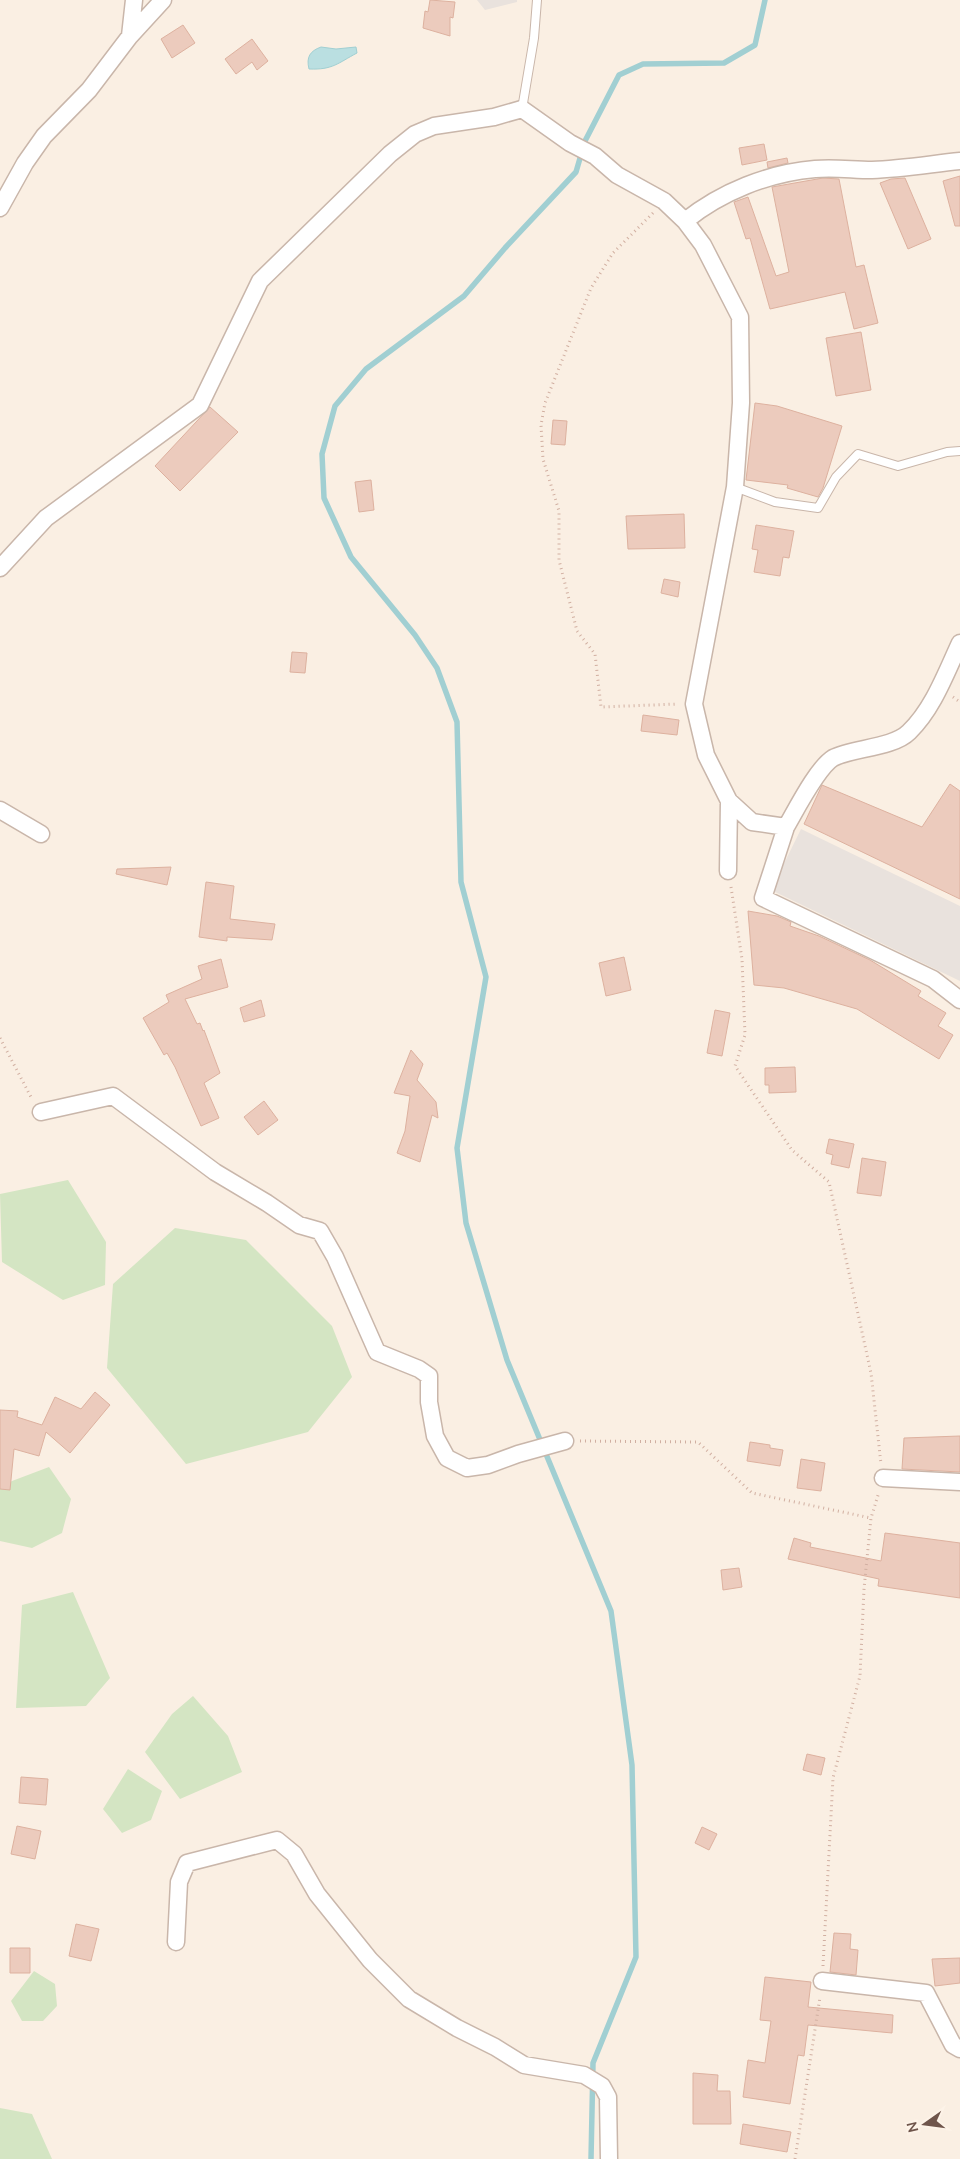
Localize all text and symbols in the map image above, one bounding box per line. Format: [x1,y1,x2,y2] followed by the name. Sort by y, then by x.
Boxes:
[900,2099,950,2149] north arrow
[902,2120,923,2134] text: N

